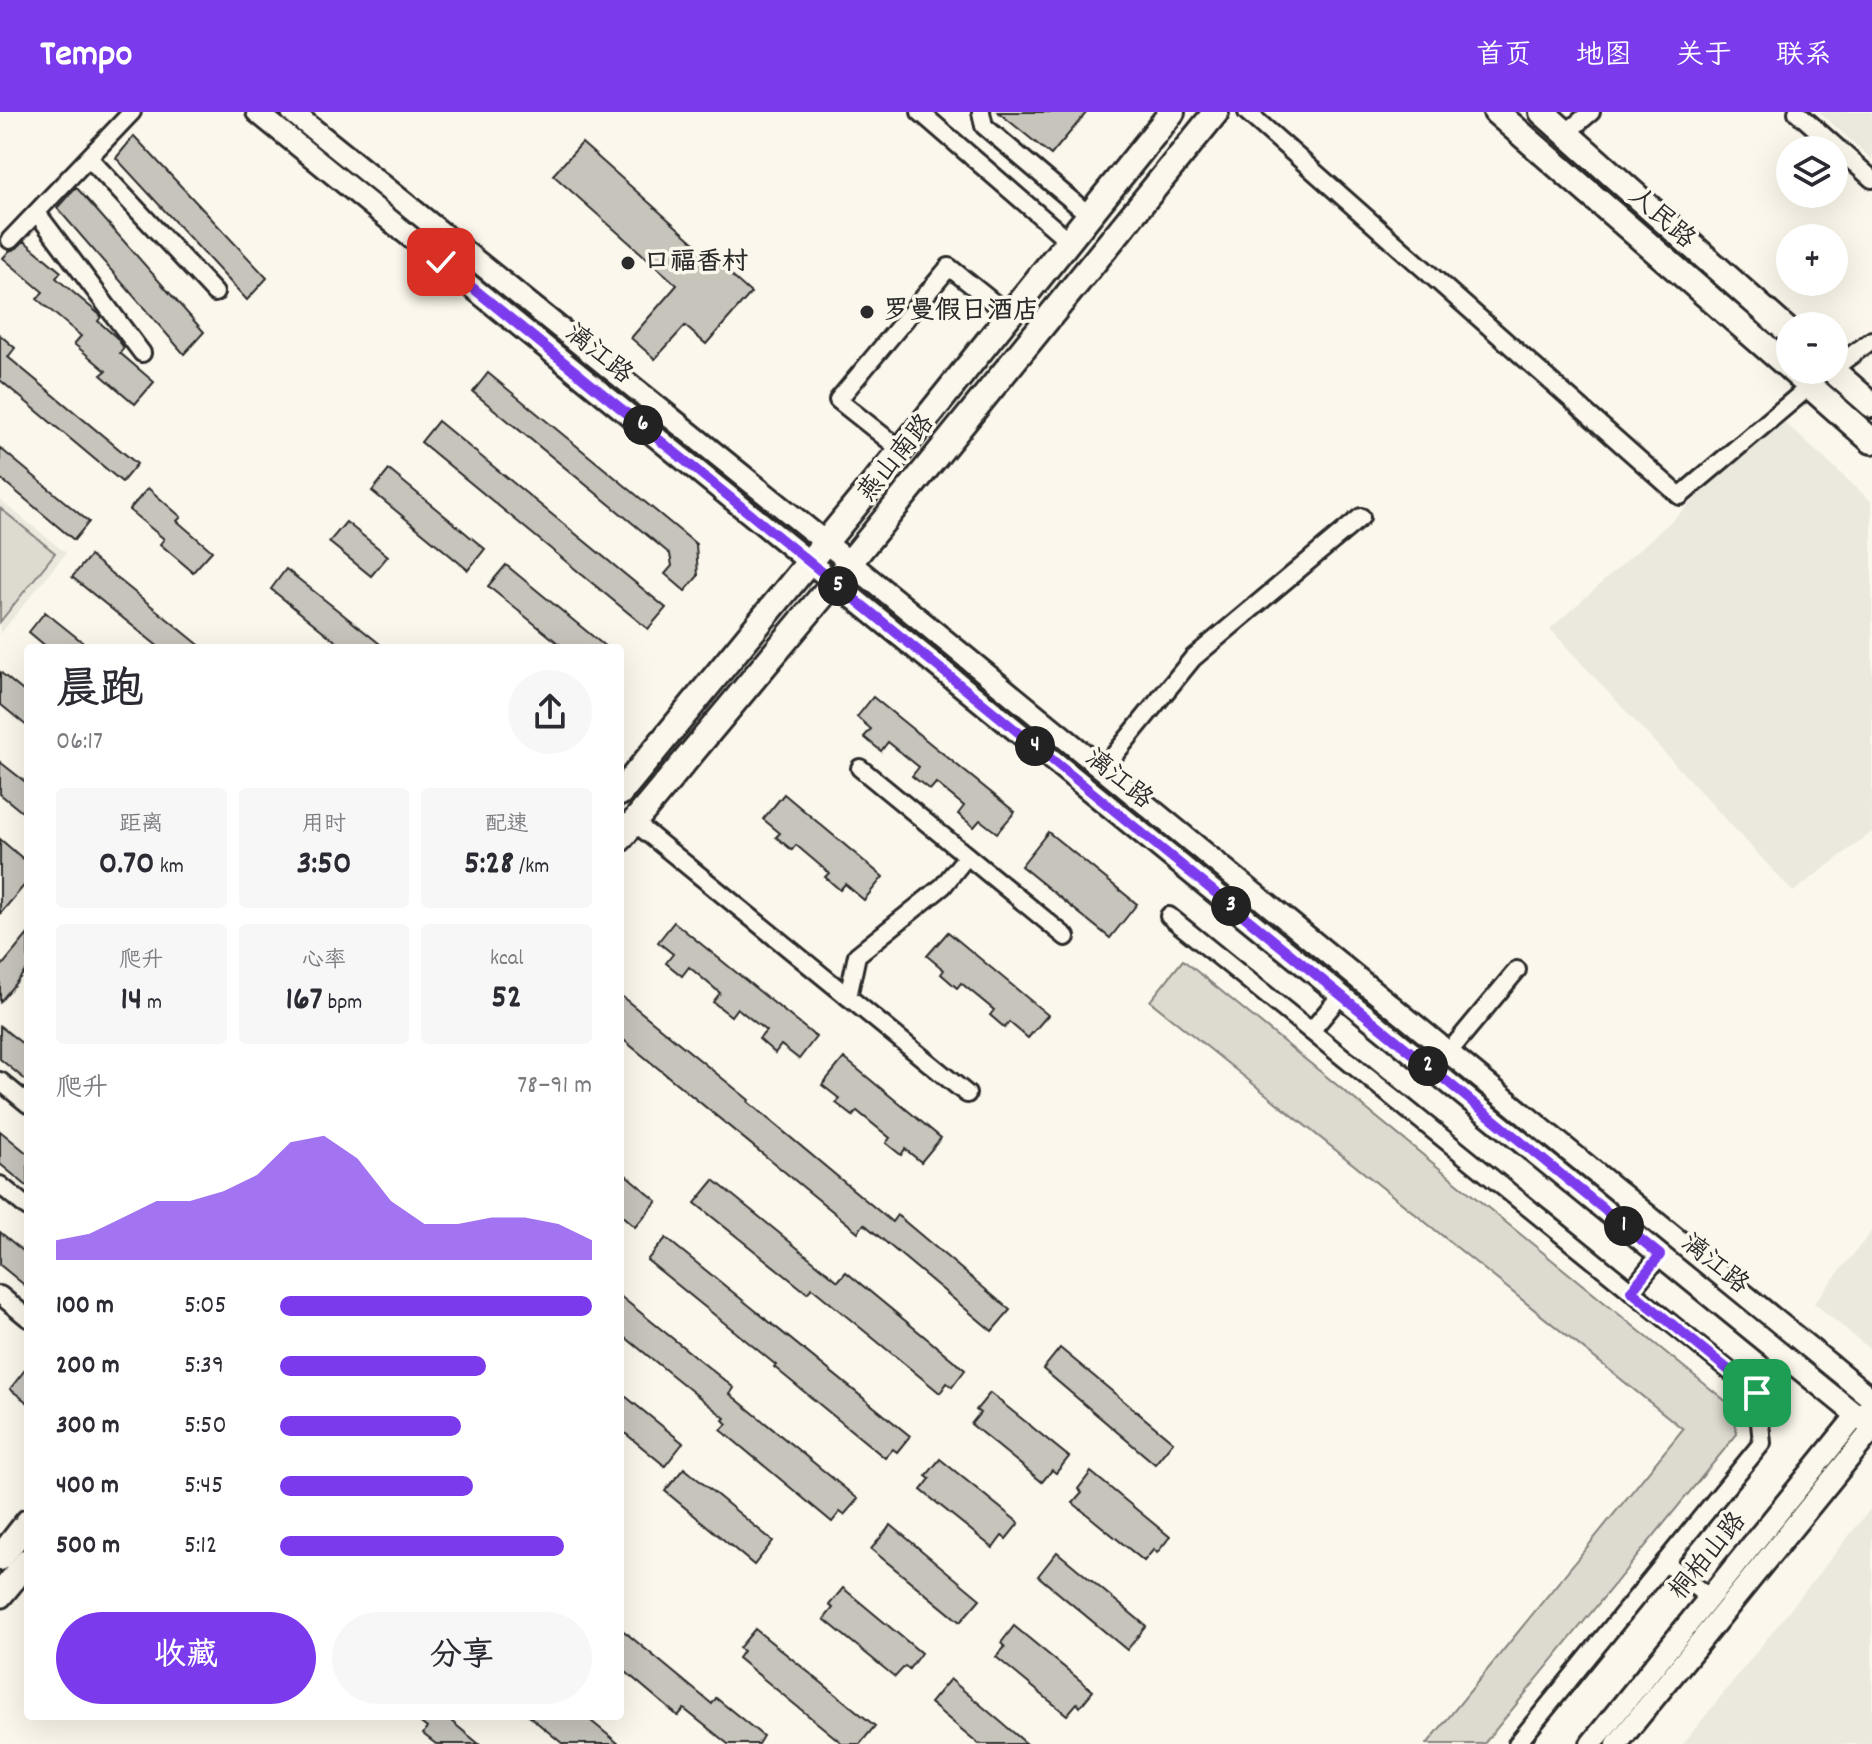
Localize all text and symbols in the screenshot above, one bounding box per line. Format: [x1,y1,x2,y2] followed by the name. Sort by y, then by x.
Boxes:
[40,29,132,84] text: Tempo
[1476,38,1532,78] text: 首页
[1576,38,1632,78] text: 地图
[1676,38,1732,78] text: 关于
[1776,38,1832,78] text: 联系
[1776,136,1848,384] map controls
[1776,136,1848,208] button: layers
[1619,179,1703,259] street label: 人民路
[1776,224,1848,296] button: +
[407,228,475,296] pin
[419,240,463,284] icon: check
[644,245,748,282] place label: 口福香村
[619,254,637,272] marker: 口福香村
[883,294,1039,331] place label: 罗曼假日酒店
[858,303,876,321] marker: 罗曼假日酒店
[1776,312,1848,384] button: −
[556,316,640,394] street label: 漓江路
[623,405,663,445] pin: 6
[850,407,944,511] street label: 燕山南路
[638,409,648,440] text: 6
[818,566,858,606] pin: 5
[833,570,843,601] text: 5
[56,662,144,725] text: 晨跑
[508,670,592,754] button: share
[56,724,103,761] text: 06:17
[1015,726,1055,766] pin: 4
[1030,730,1040,761] text: 4
[1076,741,1160,819] street label: 漓江路
[119,810,163,841] text: 距离
[302,810,346,841] text: 用时
[485,810,529,841] text: 配速
[99,841,155,890] text: 0.70
[296,841,352,890] text: 3:50
[464,841,514,890] text: 5:28
[155,852,184,883] text: km
[514,852,549,883] text: /km
[1211,886,1251,926] pin: 3
[1226,890,1236,921] text: 3
[490,944,523,975] text: kcal
[119,946,163,977] text: 爬升
[302,946,346,977] text: 心率
[491,975,522,1024] text: 52
[120,977,142,1026] text: 14
[286,977,323,1026] text: 167
[142,988,162,1019] text: m
[323,988,362,1019] text: bpm
[1408,1046,1448,1086] pin: 2
[1423,1050,1433,1081] text: 2
[517,1068,592,1105] text: 78–91 m
[56,1071,108,1108] text: 爬升
[1604,1206,1644,1246] pin: 1
[1622,1210,1626,1241] text: 1
[1672,1226,1756,1304] street label: 漓江路
[56,1288,114,1325] text: 100 m
[184,1288,227,1325] text: 5:05
[56,1348,120,1385] text: 200 m
[184,1348,224,1385] text: 5:39
[1723,1359,1791,1427] pin
[1735,1371,1779,1415] icon: arrive
[56,1408,120,1445] text: 300 m
[184,1408,227,1445] text: 5:50
[56,1468,119,1505] text: 400 m
[184,1468,223,1505] text: 5:45
[1662,1505,1756,1609] street label: 桐柏山路
[56,1528,120,1565] text: 500 m
[184,1528,217,1565] text: 5:12
[56,1612,316,1704] button: 收藏
[332,1612,592,1704] button: 分享

